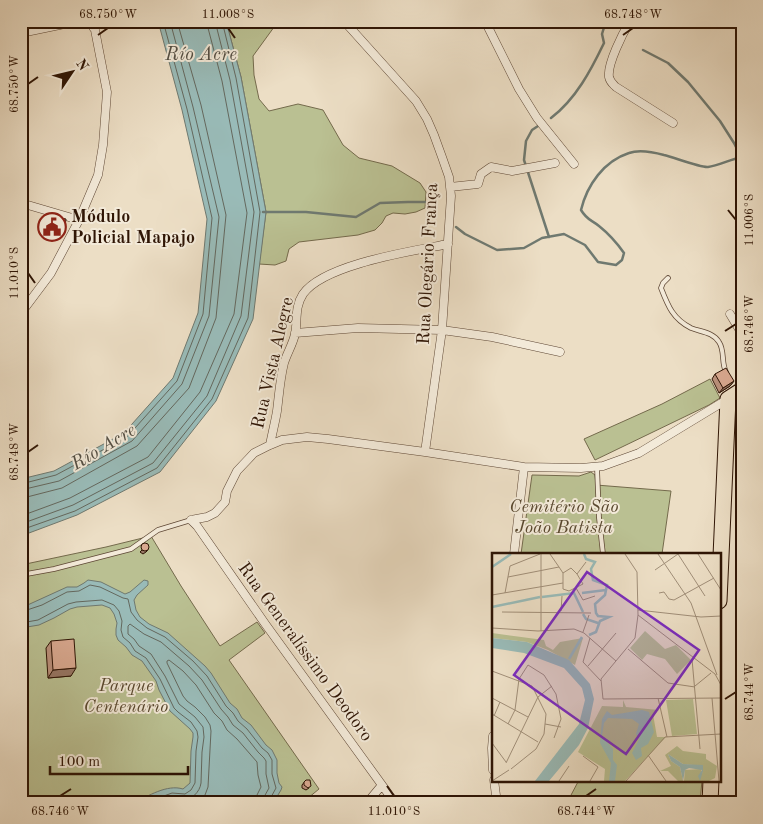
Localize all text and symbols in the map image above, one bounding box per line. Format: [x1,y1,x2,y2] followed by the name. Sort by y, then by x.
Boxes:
[79,8,137,21] text: 68.750°W
[202,9,254,21] text: 11.008°S
[604,9,662,21] text: 68.748°W
[164,46,237,65] water label: Río Acre
[48,48,98,98] north arrow
[8,55,21,113] text: 68.750°W
[73,57,91,74] text: N
[415,183,441,345] street label: Rua Olegário França
[744,194,756,246] text: 11.006°S
[71,208,195,247] place label: Módulo Policial Mapajo
[37,212,67,242] public building icon: Módulo Policial Mapajo
[9,247,21,299] text: 11.010°S
[249,295,297,431] street label: Rua Vista Alegre
[744,295,756,353] text: 68.746°W
[67,421,140,475] water label: Río Acre
[9,423,21,481] text: 68.748°W
[509,498,619,537] park label: Cemitério São João Batista
[492,553,720,782] inset map
[234,559,376,745] street label: Rua Generalíssimo Deodoro
[744,663,756,721] text: 68.744°W
[84,677,168,716] park label: Parque Centenário
[50,744,188,776] scale bar
[58,755,100,770] text: 100 m
[31,806,89,818] text: 68.746°W
[368,806,420,818] text: 11.010°S
[557,806,615,818] text: 68.744°W

